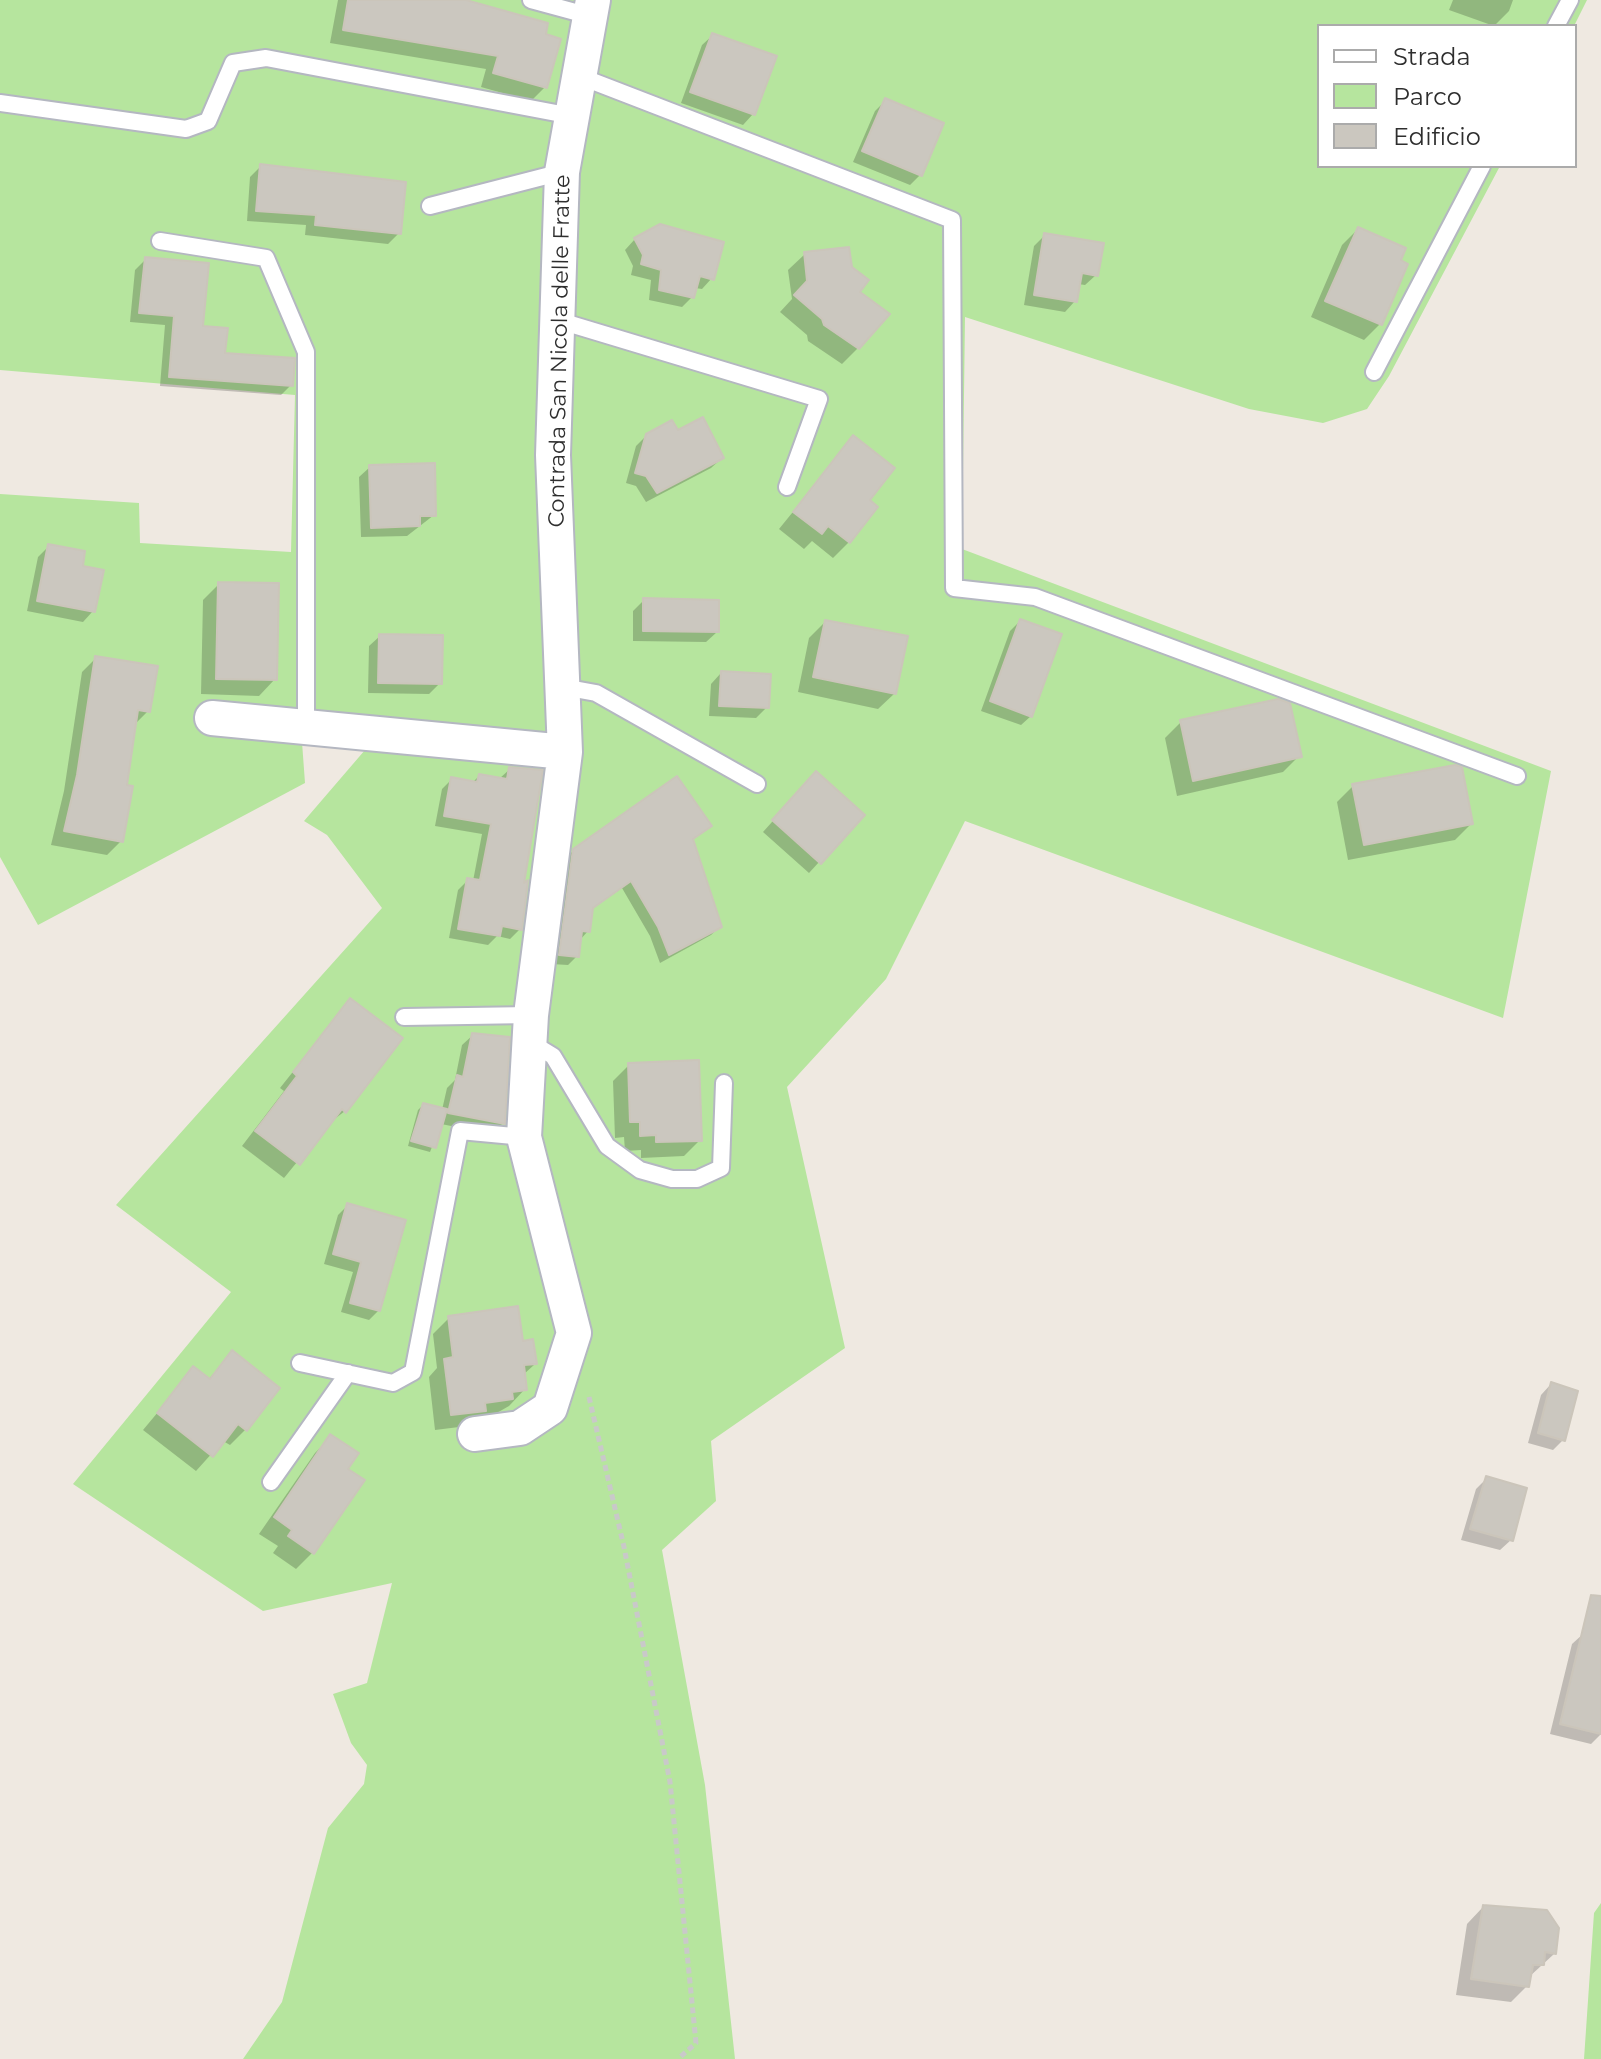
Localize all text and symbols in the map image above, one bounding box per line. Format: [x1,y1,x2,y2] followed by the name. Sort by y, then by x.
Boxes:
[1317,24,1577,168] legend
[1393,42,1471,71] text: Strada
[1393,82,1462,111] text: Parco
[1393,122,1481,151] text: Edificio
[544,174,576,528] street label: Contrada San Nicola delle Fratte

